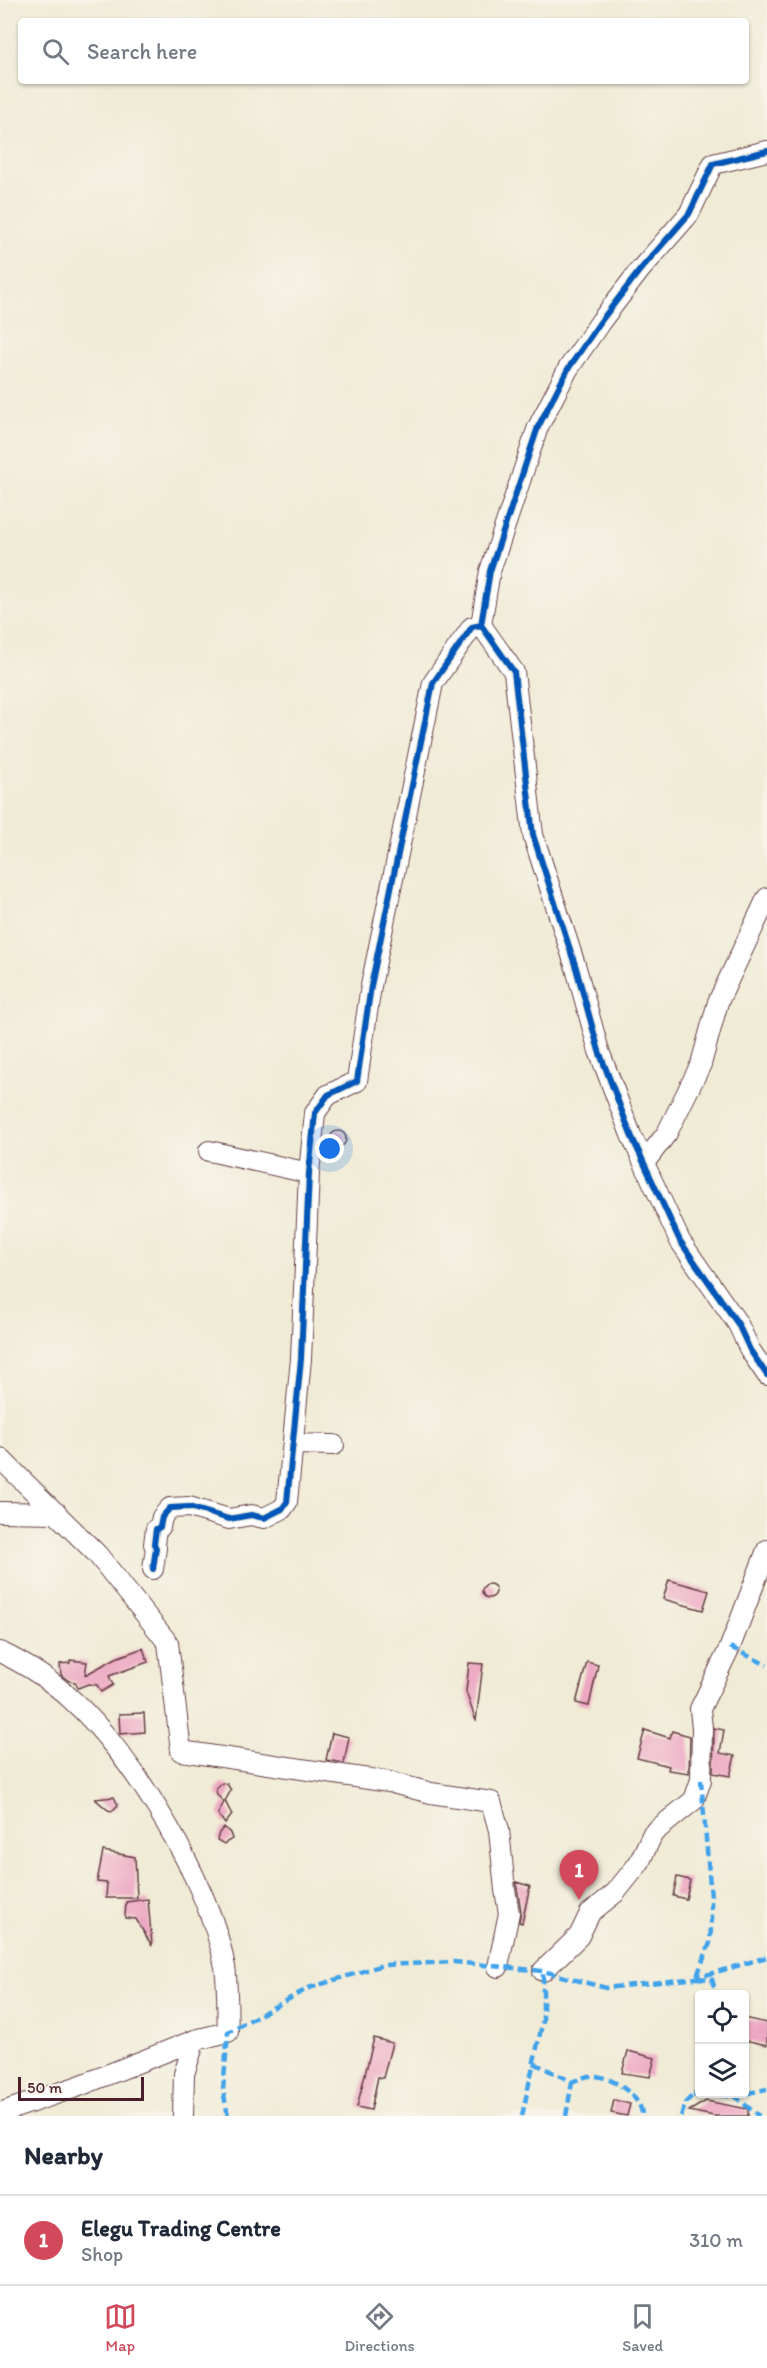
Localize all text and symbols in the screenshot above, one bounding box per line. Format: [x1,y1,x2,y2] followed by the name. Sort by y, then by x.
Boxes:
[18,18,749,84] search box
[39,35,72,68] icon: search
[87,38,197,65] text: Search here
[315,1134,344,1163] your location
[560,1850,598,1900] pin: 1
[695,1990,749,2098] map controls
[695,1990,749,2044] button: locate
[695,2044,749,2098] button: layers
[18,2074,144,2102] scale bar
[27,2078,62,2097] text: 50 m
[24,2139,103,2171] text: Nearby
[81,2215,281,2242] text: Elegu Trading Centre
[39,2228,48,2252] text: 1
[689,2228,743,2252] text: 310 m
[81,2242,123,2266] text: Shop
[104,2300,137,2355] tab: Map
[344,2300,415,2355] tab: Directions
[622,2300,663,2355] tab: Saved

